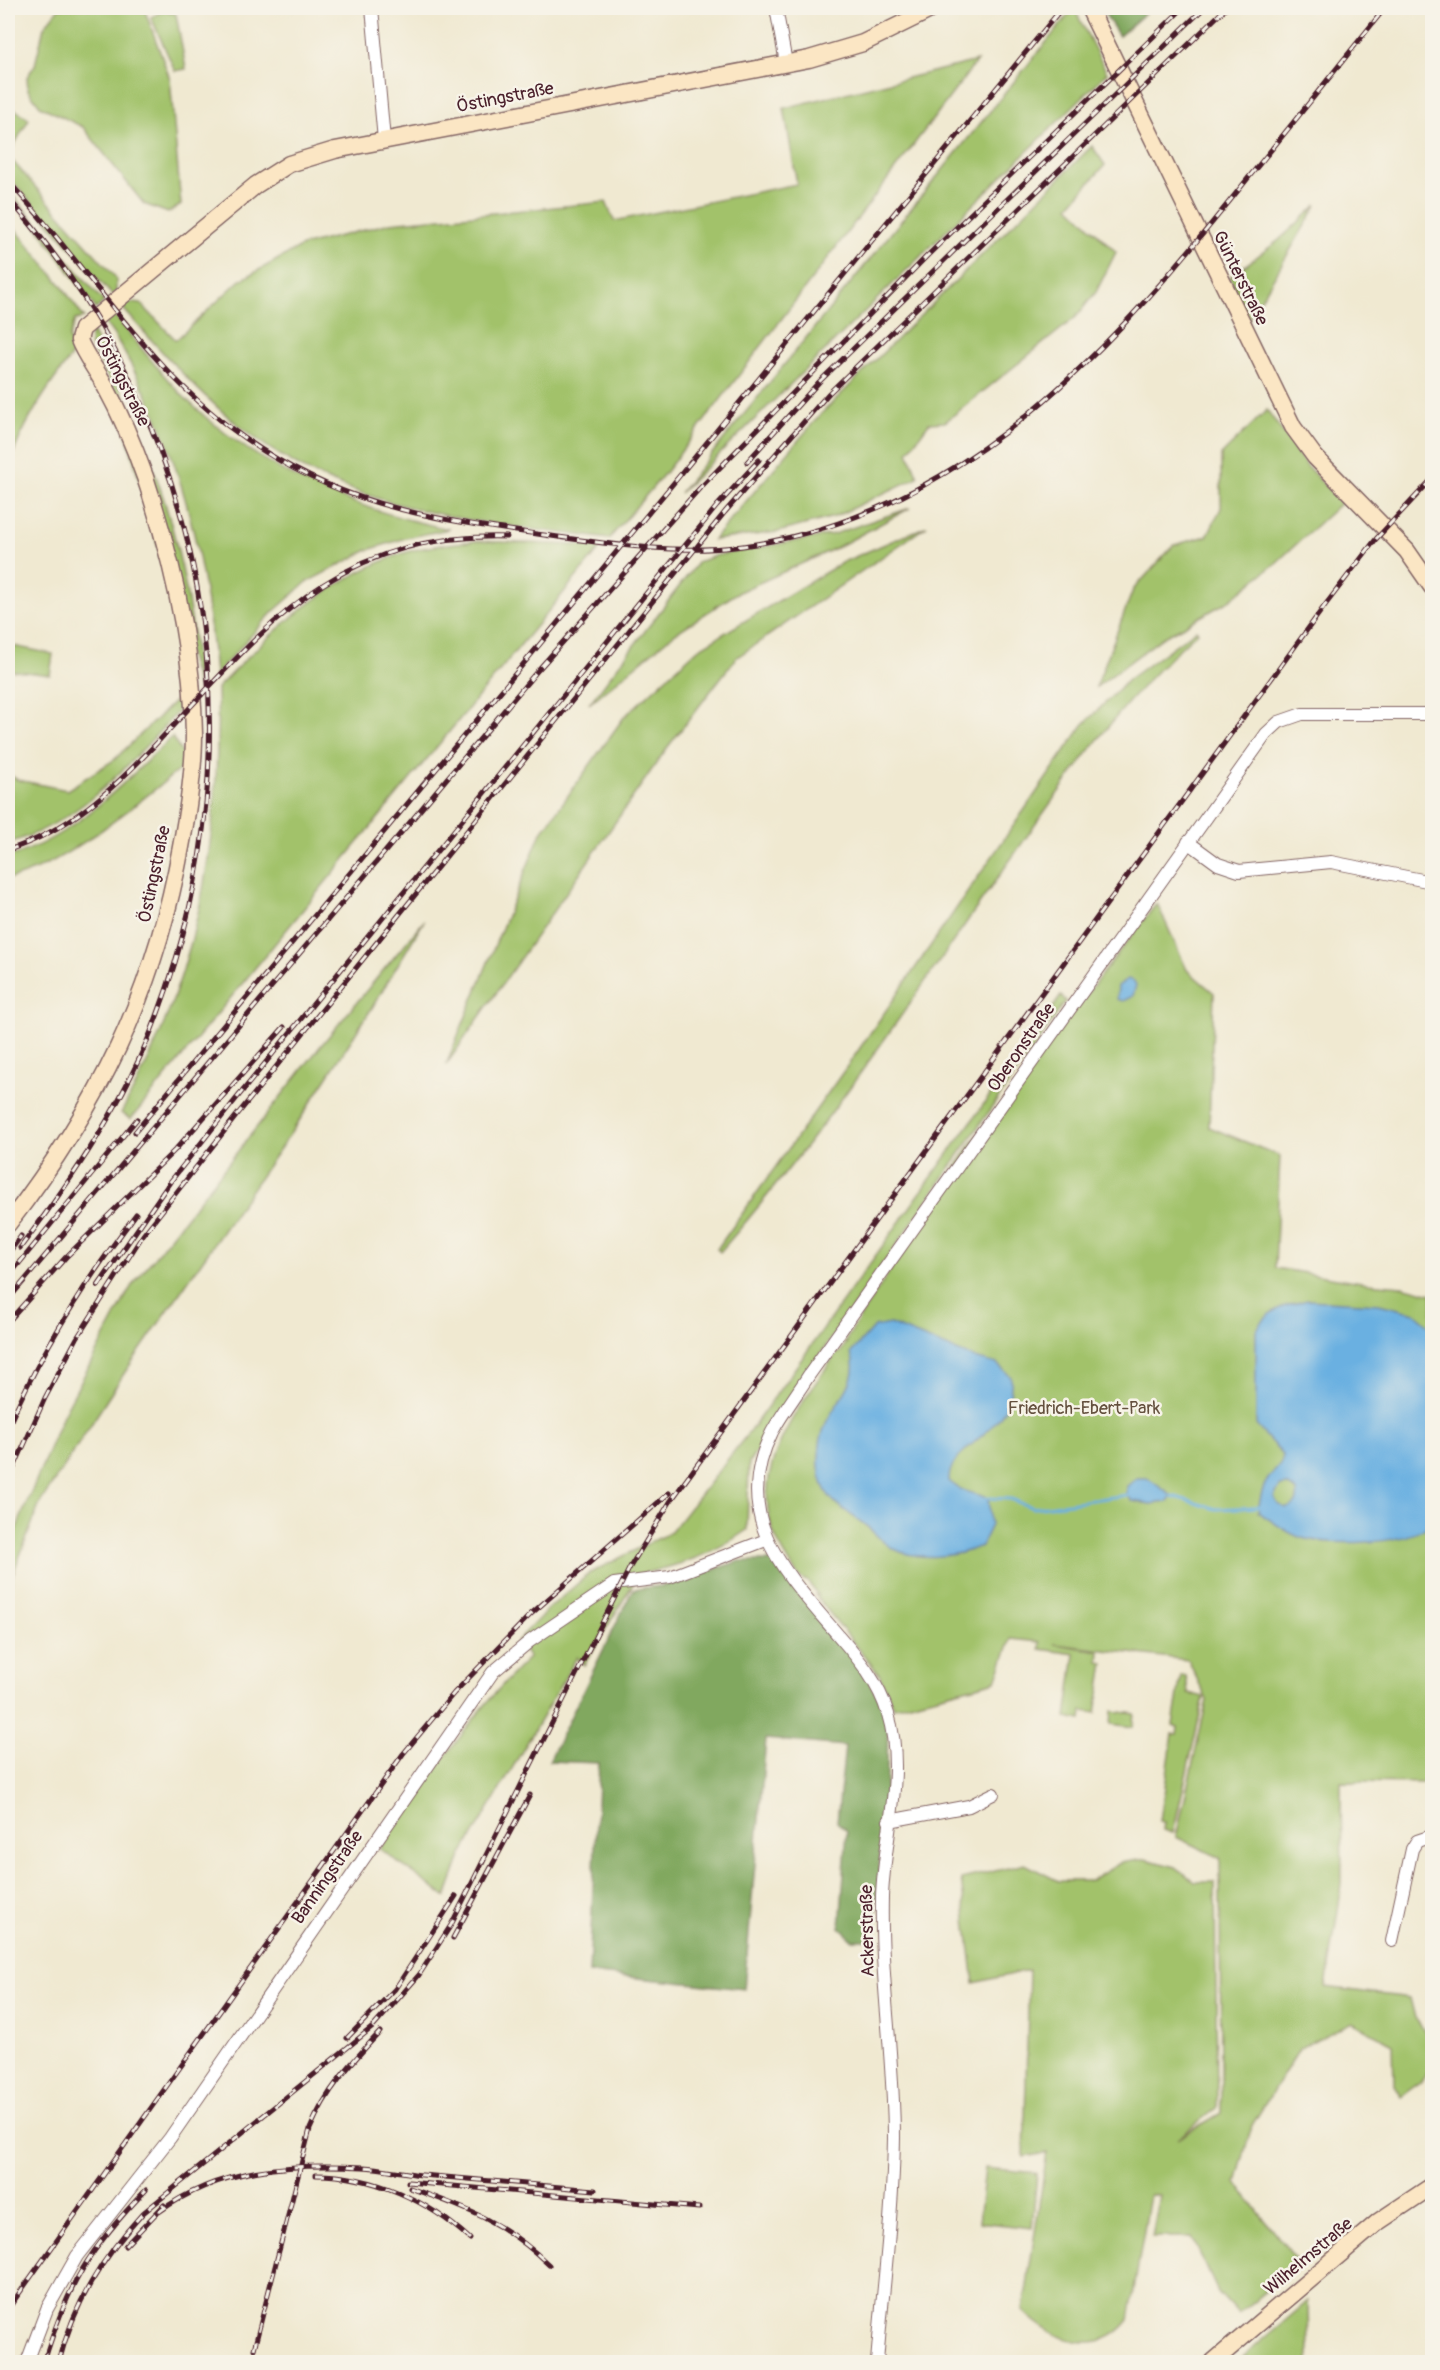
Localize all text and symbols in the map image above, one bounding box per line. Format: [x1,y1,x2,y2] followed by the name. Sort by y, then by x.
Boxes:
[455,77,556,118] street label: Östingstraße
[1208,227,1273,329] street label: Günterstraße
[90,332,155,430] street label: Östingstraße
[133,823,176,925] street label: Östingstraße
[982,998,1061,1096] street label: Oberonstraße
[1008,1397,1161,1420] park label: Friedrich-Ebert-Park
[287,1826,368,1929] street label: Banningstraße
[855,1884,880,1977] street label: Ackerstraße
[1259,2212,1358,2300] street label: Wilhelmstraße

